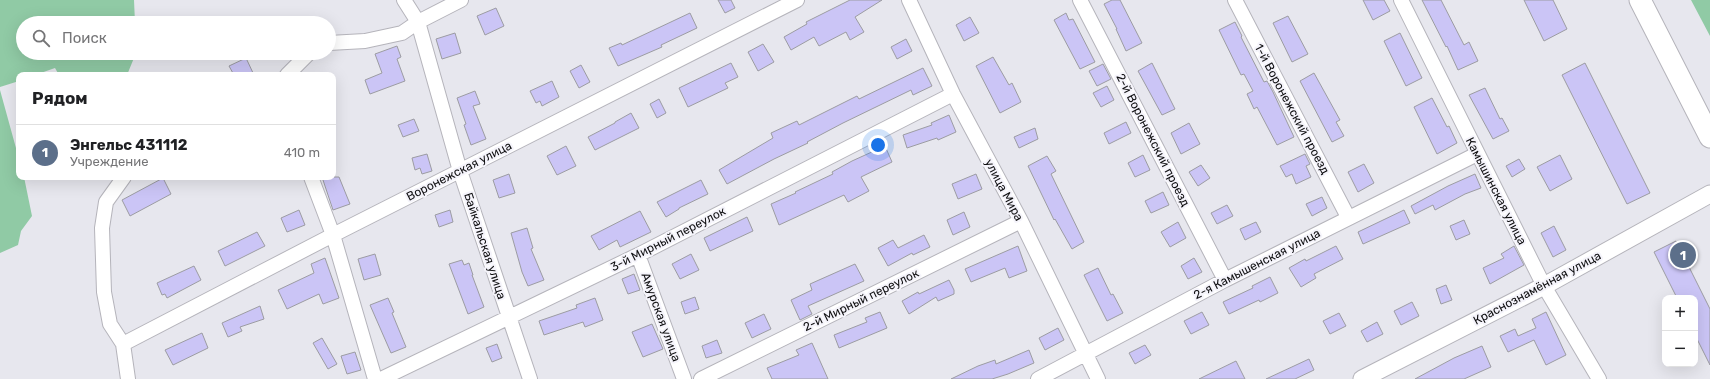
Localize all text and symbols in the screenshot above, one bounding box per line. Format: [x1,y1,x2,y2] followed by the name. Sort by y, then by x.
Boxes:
[16,16,336,60] search box
[30,27,52,49] icon: search
[62,29,107,47] text: Поиск
[1252,41,1332,177] street label: 1-й Воронежский проезд
[1113,71,1193,209] street label: 2-й Воронежский проезд
[32,88,88,108] text: Рядом
[868,135,888,155] your location
[1463,135,1529,247] street label: Камышинская улица
[70,136,187,154] text: Энгельс 431112
[404,138,514,204] street label: Воронежская улица
[42,145,48,160] text: 1
[284,145,320,160] text: 410 m
[70,154,148,169] text: Учреждение
[982,157,1026,223] street label: улица Мира
[461,191,509,301] street label: Байкальская улица
[608,204,728,274] street label: 3-й Мирный переулок
[1191,226,1323,302] street label: 2-я Камышенская улица
[1670,240,1696,270] pin: 1
[1471,248,1603,328] street label: Краснознамённая улица
[801,266,922,334] street label: 2-й Мирный переулок
[638,271,684,363] street label: Амурская улица
[1662,295,1698,367] map controls
[1662,295,1698,331] button: +
[1662,331,1698,367] button: −

